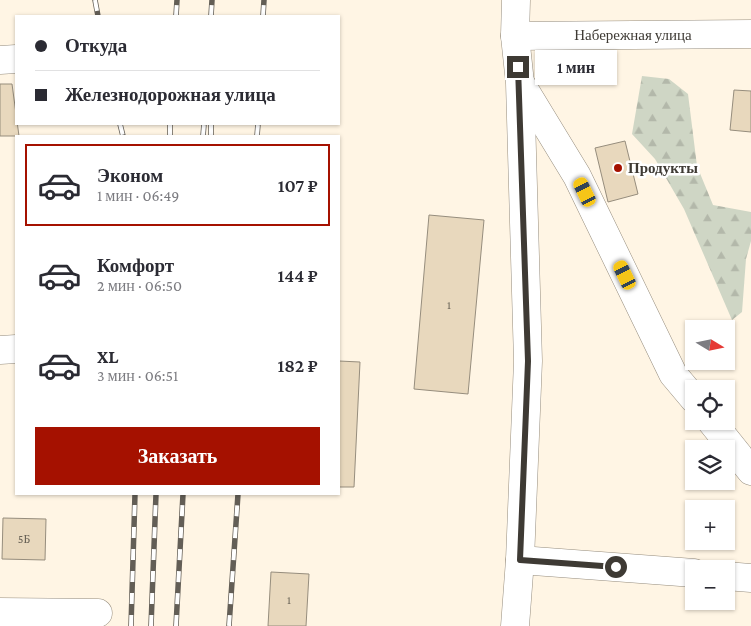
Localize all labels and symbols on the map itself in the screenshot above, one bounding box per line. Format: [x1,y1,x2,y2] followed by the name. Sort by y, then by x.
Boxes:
[574,27,692,43] street label: Набережная улица
[536,50,618,84] callout: 1 мин
[507,56,529,78] route end
[628,160,698,176] place label: Продукты
[612,162,624,174] marker: Продукты
[571,175,598,209] car
[611,258,638,292] car
[447,298,451,312] house number: 1
[685,320,735,370] north arrow
[18,532,30,546] house number: 5Б
[605,556,627,578] route start
[287,593,291,607] house number: 1

